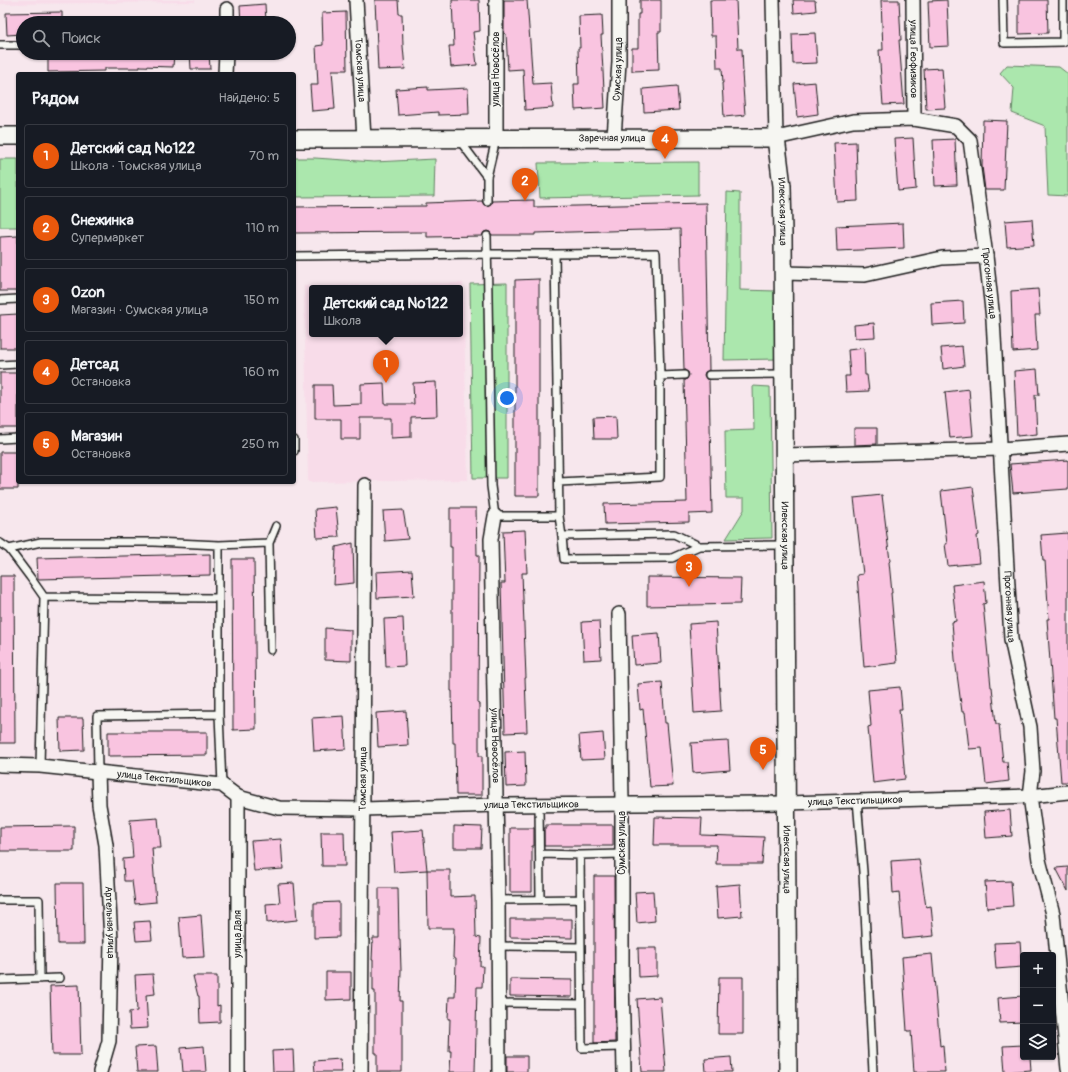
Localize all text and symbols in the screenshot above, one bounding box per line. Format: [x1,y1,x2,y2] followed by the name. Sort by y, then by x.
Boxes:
[16,16,296,60] search box
[907,19,920,98] street label: улица Геофизиков
[30,27,52,49] icon: search
[62,29,101,48] text: Поиск
[490,31,502,108] street label: улица Новосёлов
[352,37,368,103] street label: Томская улица
[610,37,625,101] street label: Сумская улица
[32,88,79,109] text: Рядом
[218,90,280,106] text: Найдено: 5
[652,126,678,159] pin: 4
[579,132,646,144] street label: Заречная улица
[71,139,195,158] text: Детский сад №122
[43,148,49,164] text: 1
[249,148,279,164] text: 70 m
[71,158,201,174] text: Школа · Томская улица
[512,168,538,201] pin: 2
[775,177,789,246] street label: Илекская улица
[71,211,134,230] text: Снежинка
[42,220,50,236] text: 2
[246,220,279,236] text: 110 m
[71,230,144,246] text: Супермаркет
[979,247,999,320] street label: Прогонная улица
[71,283,105,302] text: Ozon
[309,285,463,337] popup
[42,292,50,308] text: 3
[244,292,279,308] text: 150 m
[324,294,448,313] text: Детский сад №122
[71,302,208,318] text: Магазин · Сумская улица
[324,313,361,329] text: Школа
[373,350,399,383] pin: 1
[71,355,119,374] text: Детсад
[42,364,50,380] text: 4
[243,364,279,380] text: 160 m
[71,374,131,390] text: Остановка
[497,388,517,408] your location
[71,427,122,446] text: Магазин
[42,436,50,452] text: 5
[241,436,279,452] text: 250 m
[71,446,131,462] text: Остановка
[779,502,791,570] street label: Илекская улица
[676,554,702,587] pin: 3
[1001,571,1018,644] street label: Прогонная улица
[488,707,502,783] street label: улица Новосёлов
[750,737,776,770] pin: 5
[357,746,369,811] street label: Томская улица
[115,768,212,790] street label: улица Текстильщиков
[807,794,903,808] street label: улица Текстильщиков
[483,798,579,811] street label: улица Текстильщиков
[616,811,628,875] street label: Сумская улица
[781,826,793,894] street label: Илекская улица
[102,886,117,959] street label: Артельная улица
[232,910,244,959] street label: улица Даля
[1020,952,1056,1060] map controls
[1020,952,1056,988] button: +
[1020,988,1056,1024] button: −
[1020,1024,1056,1060] button: layers

